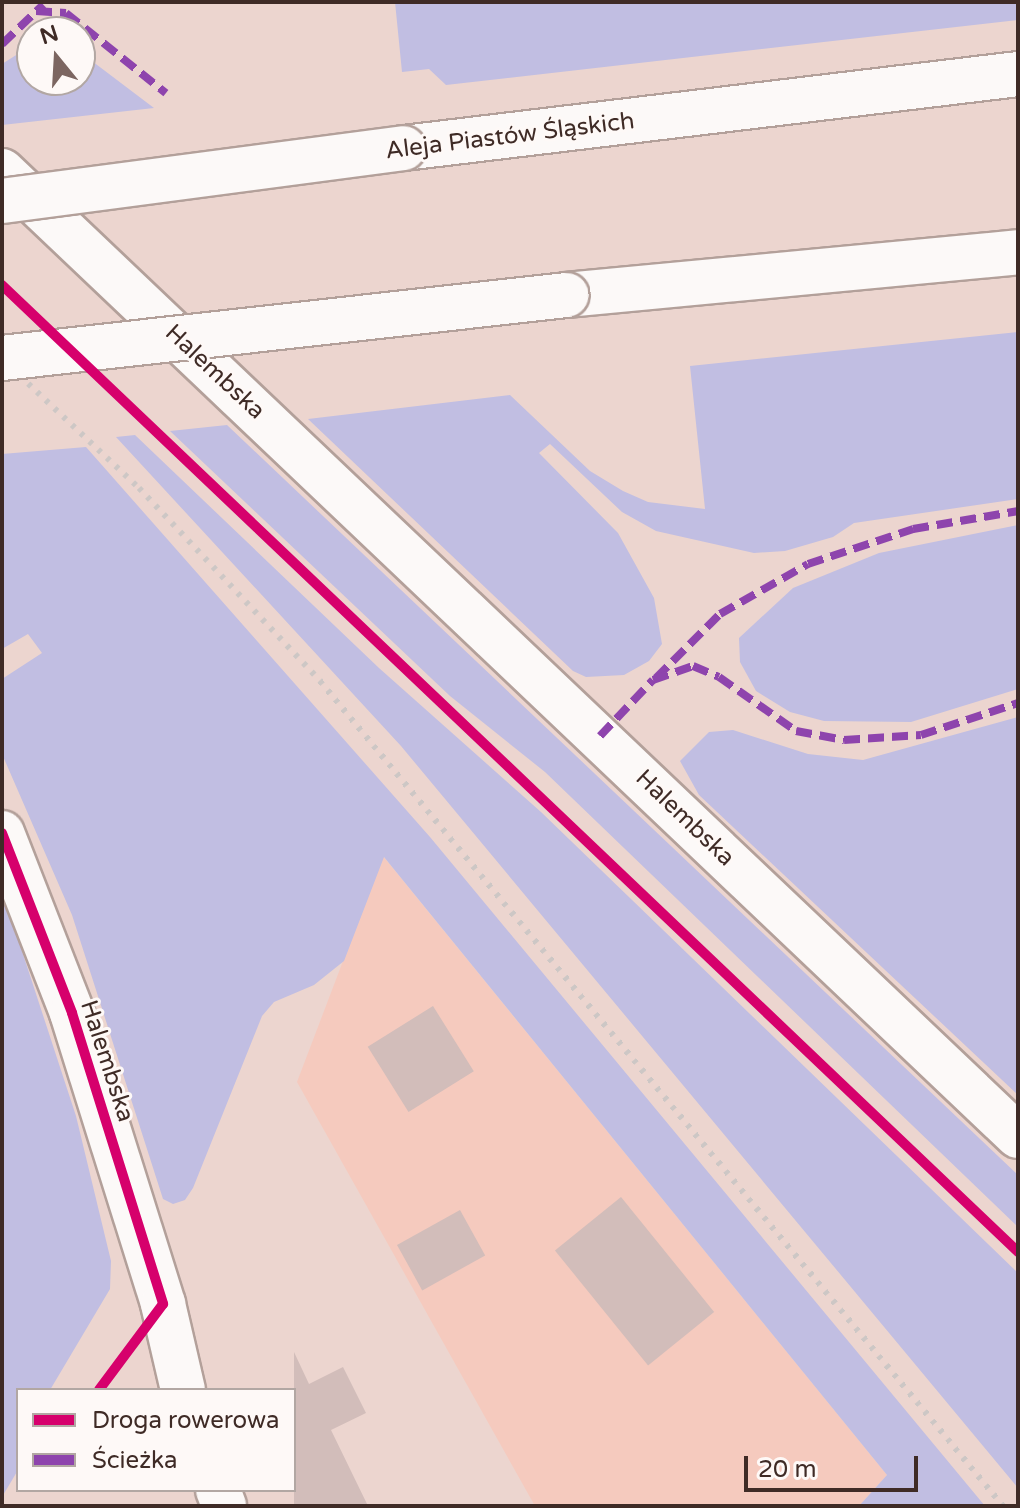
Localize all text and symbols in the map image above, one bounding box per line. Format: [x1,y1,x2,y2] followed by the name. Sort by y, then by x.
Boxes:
[16,16,96,96] north arrow
[37,20,62,50] text: N
[384,106,636,166] street label: Aleja Piastów Śląskich
[159,318,271,426] street label: Halembska
[630,764,740,872] street label: Halembska
[74,997,140,1125] street label: Halembska
[16,1388,296,1492] legend
[92,1406,279,1435] text: Droga rowerowa
[748,1440,922,1490] scale bar
[92,1446,177,1475] text: Ścieżka
[758,1455,816,1484] text: 20 m

